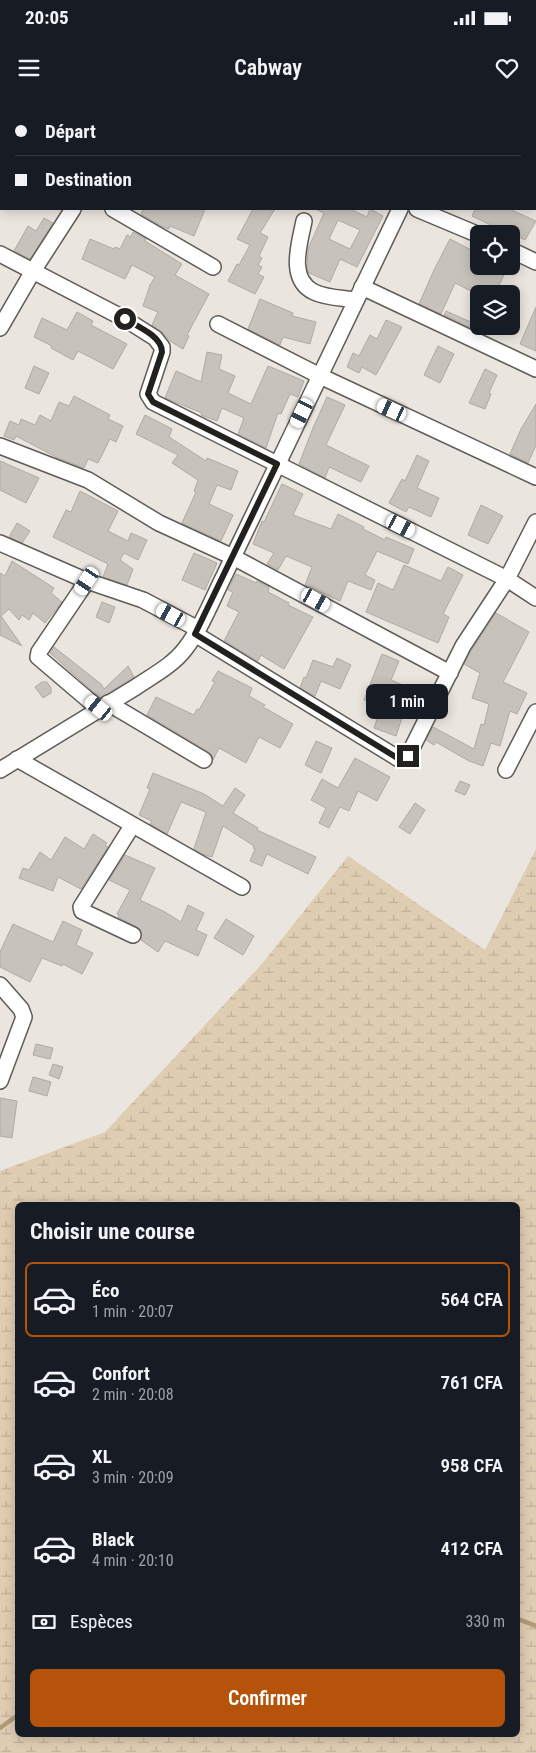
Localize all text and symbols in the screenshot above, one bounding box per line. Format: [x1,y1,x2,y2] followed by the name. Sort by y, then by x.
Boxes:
[25,6,69,29] text: 20:05
[15,54,43,82] icon: menu
[493,54,521,82] icon: heart
[234,55,302,80] text: Cabway
[45,120,96,143] text: Départ
[45,168,132,191] text: Destination
[470,225,520,335] map controls
[470,225,520,275] button: locate
[470,285,520,335] button: layers
[114,308,136,330] route start
[288,396,315,430] car
[375,397,408,423] car
[384,513,417,539] car
[72,564,101,598] car
[299,586,332,614] car
[154,601,187,629] car
[367,684,449,718] callout: 1 min
[389,692,425,711] text: 1 min
[82,693,115,723] car
[397,745,419,767] route end
[30,1219,195,1244] text: Choisir une course
[32,1277,77,1322] icon: car
[92,1279,119,1302] text: Éco
[441,1288,503,1311] text: 564 CFA
[92,1302,174,1321] text: 1 min · 20:07
[32,1360,77,1405] icon: car
[92,1362,150,1385] text: Confort
[441,1371,503,1394] text: 761 CFA
[92,1385,174,1404] text: 2 min · 20:08
[32,1443,77,1488] icon: car
[92,1445,112,1468] text: XL
[441,1454,503,1477] text: 958 CFA
[92,1468,174,1487] text: 3 min · 20:09
[32,1526,77,1571] icon: car
[92,1528,134,1551] text: Black
[441,1537,503,1560] text: 412 CFA
[92,1551,174,1570] text: 4 min · 20:10
[30,1608,58,1636] icon: cash
[70,1610,133,1633] text: Espèces
[466,1612,505,1631] text: 330 m
[30,1669,505,1727] button: Confirmer

